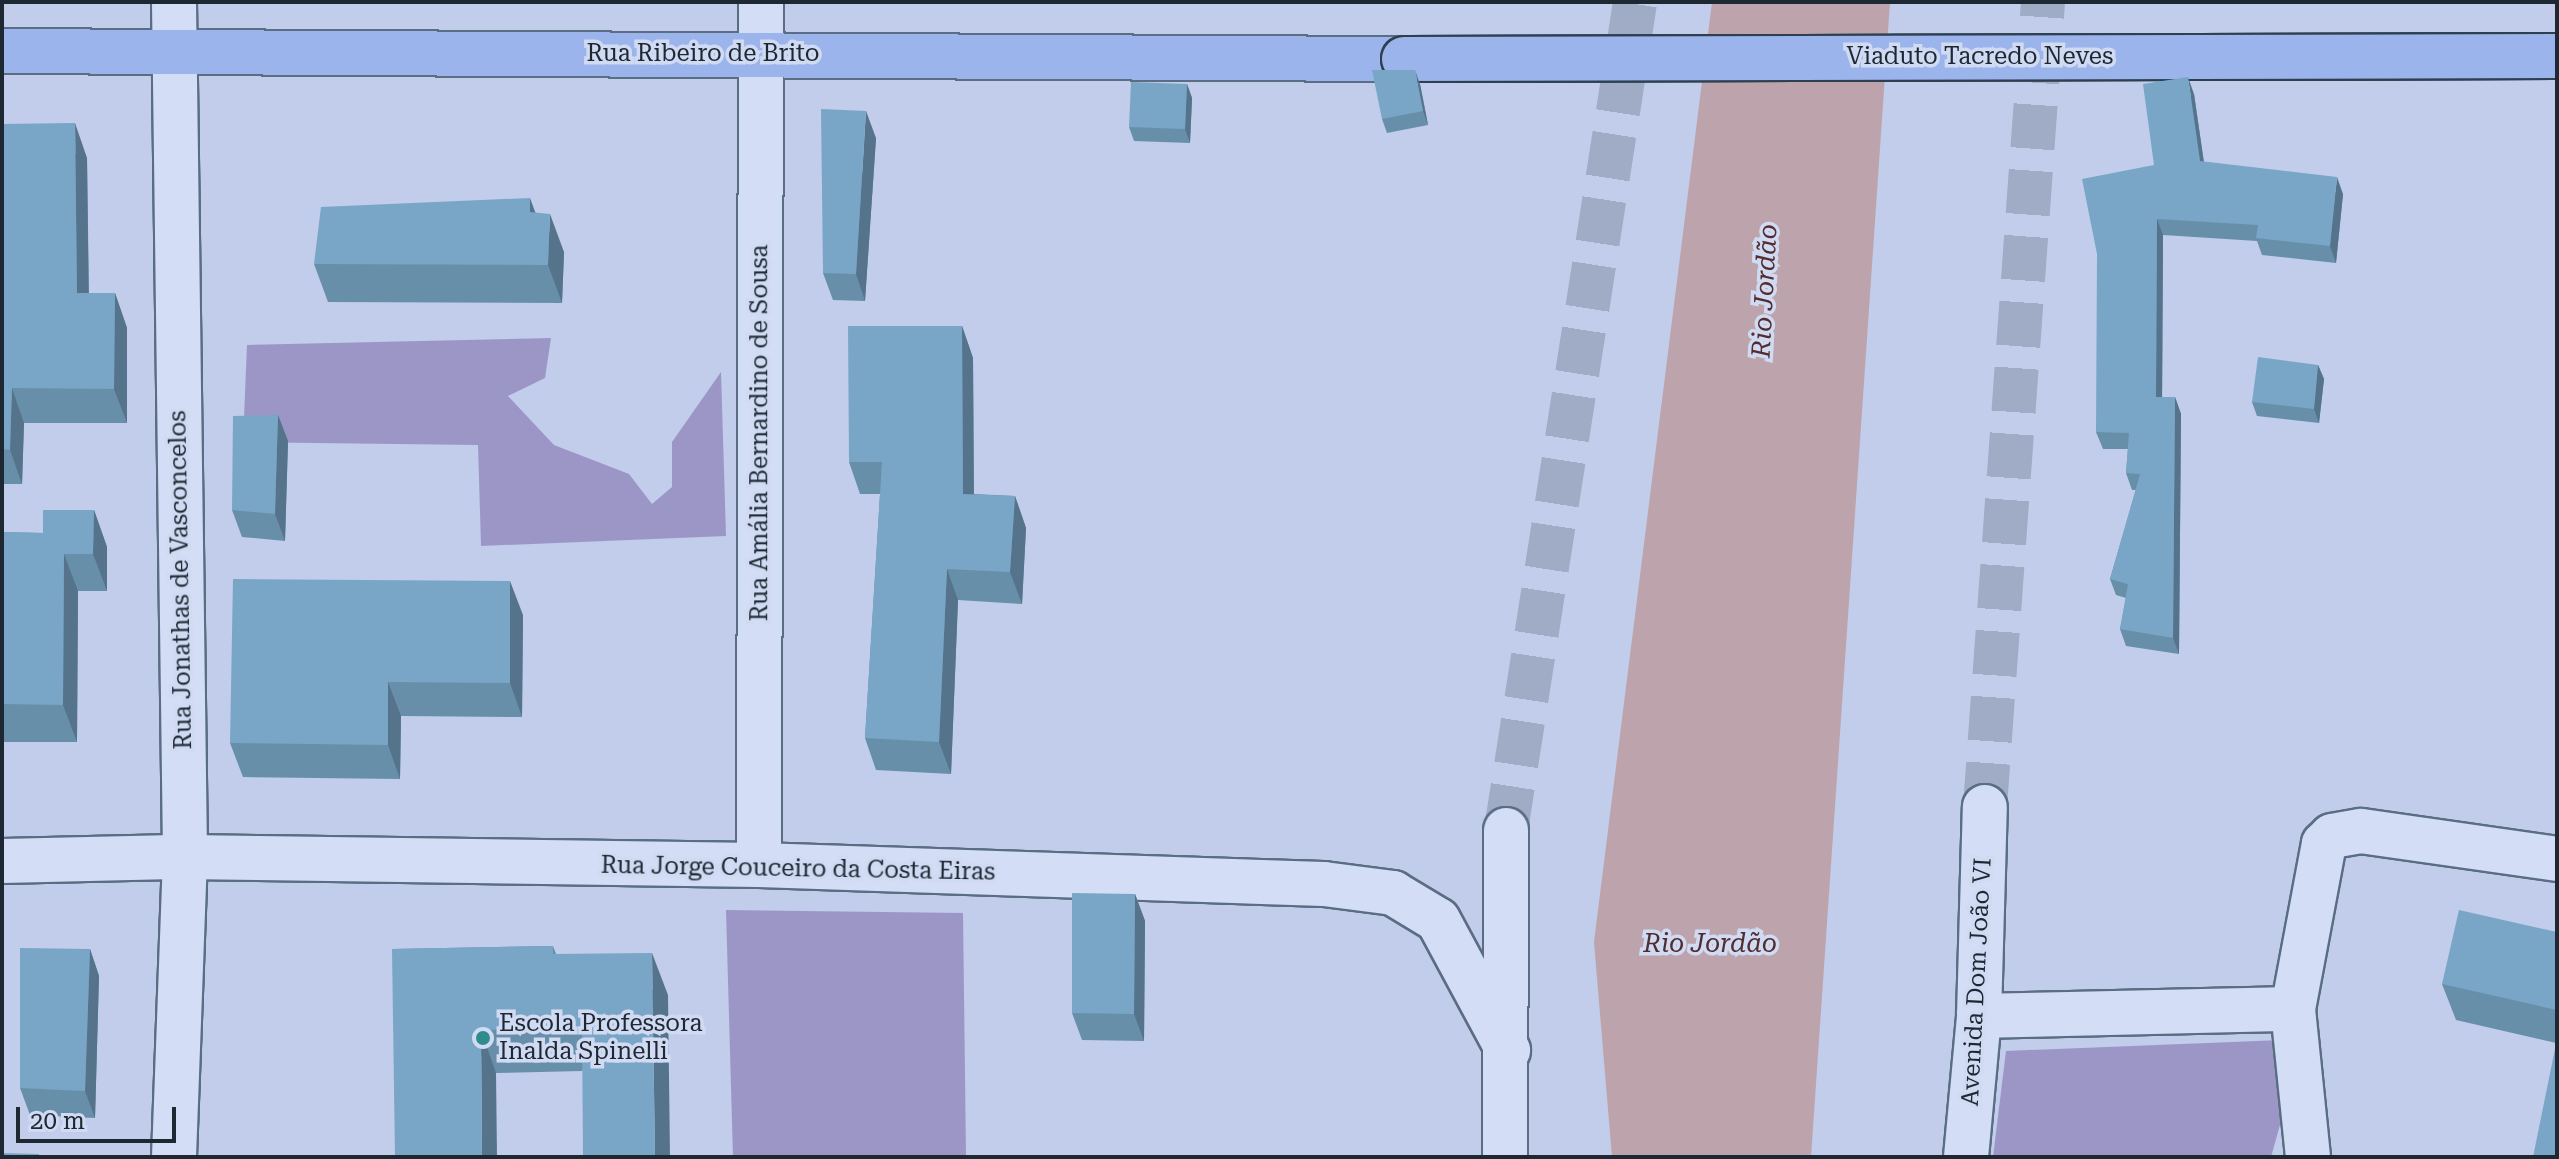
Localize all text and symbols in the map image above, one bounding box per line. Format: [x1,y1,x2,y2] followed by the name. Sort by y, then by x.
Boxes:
[587,40,819,68] street label: Rua Ribeiro de Brito
[1847,43,2113,71] street label: Viaduto Tacredo Neves
[1746,223,1784,359] water label: Rio Jordão
[746,245,774,621] street label: Rua Amália Bernardino de Sousa
[164,410,198,750] street label: Rua Jonathas de Vasconcelos
[600,851,996,887] street label: Rua Jorge Couceiro da Costa Eiras
[1956,857,1998,1107] street label: Avenida Dom João VI
[1643,928,1777,960] water label: Rio Jordão
[499,1010,703,1066] place label: Escola Professora Inalda Spinelli
[474,1029,492,1047] marker: Escola Professora Inalda Spinelli
[20,1091,180,1141] scale bar
[30,1107,85,1135] text: 20 m

